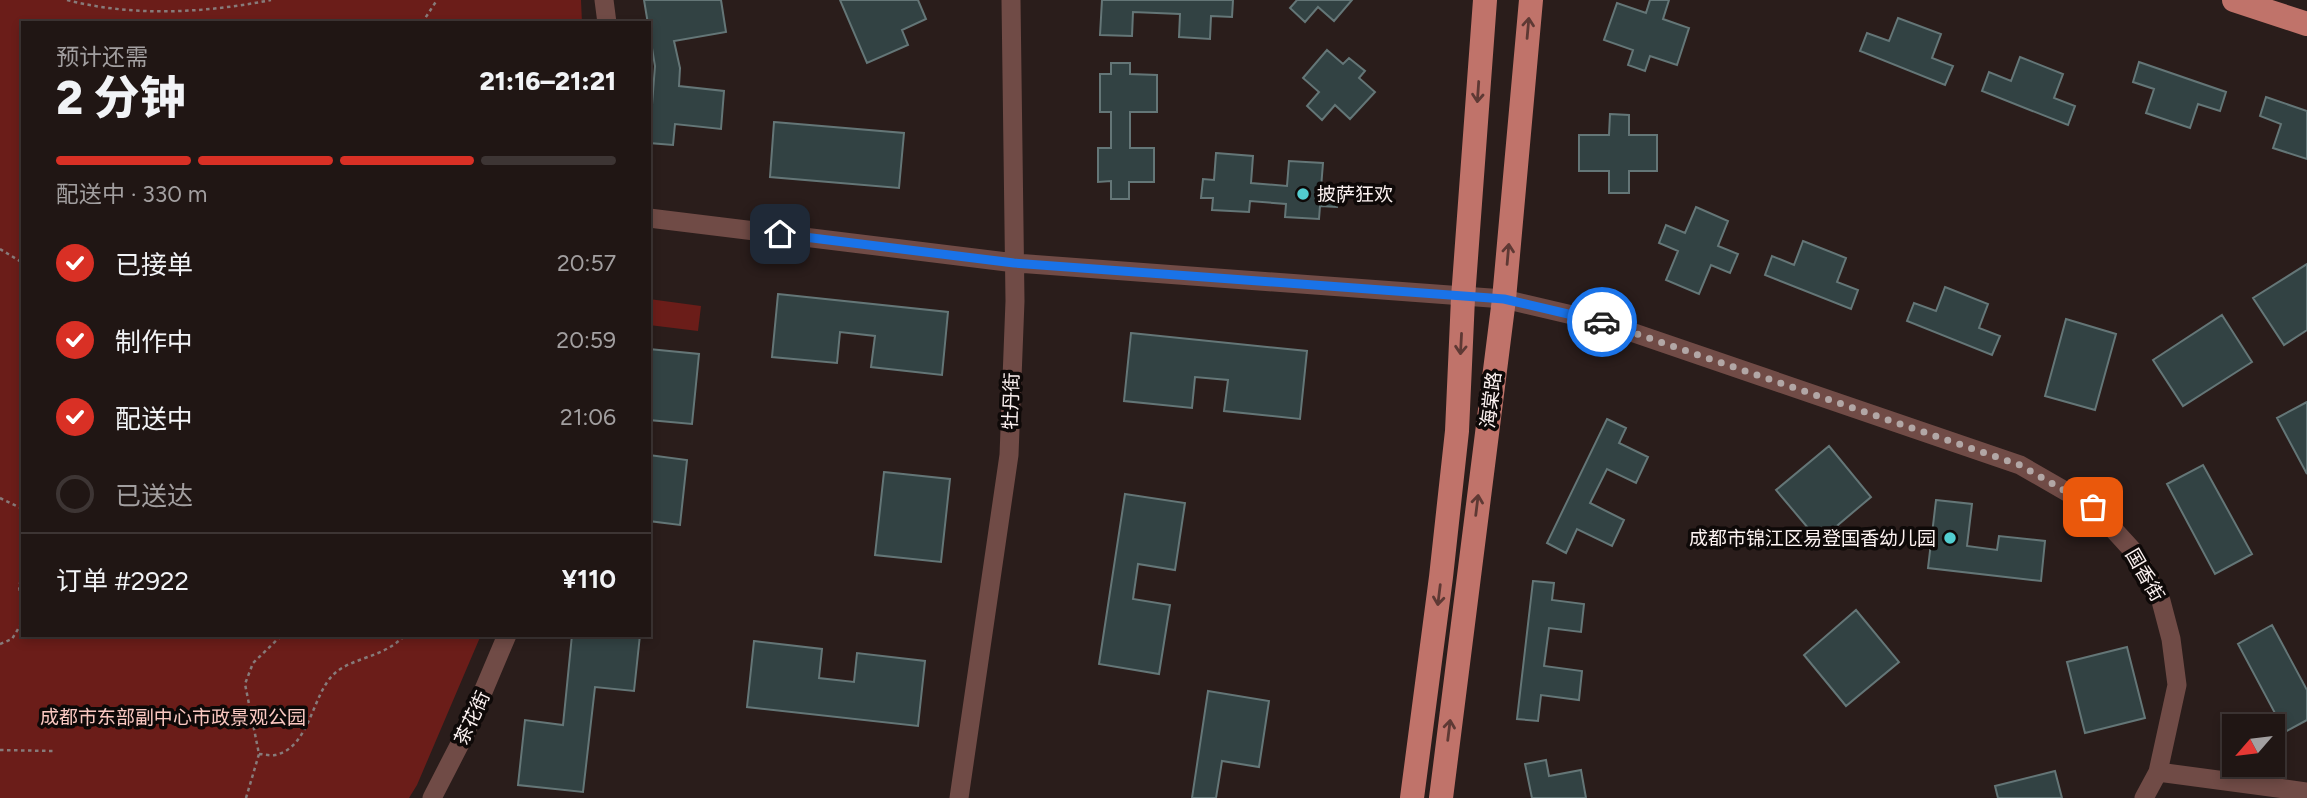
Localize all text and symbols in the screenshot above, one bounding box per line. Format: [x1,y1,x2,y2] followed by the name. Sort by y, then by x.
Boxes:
[1522,17,1535,40] one-way arrow
[56,43,148,71] text: 预计还需
[479,65,616,97] text: 21:16–21:21
[56,70,186,126] text: 2 分钟
[1471,81,1484,103] one-way arrow
[56,180,207,208] text: 配送中 · 330 m
[1317,183,1393,206] place label: 披萨狂欢
[1295,186,1311,202] marker: 披萨狂欢
[750,204,810,264] pin
[761,215,799,253] icon: home
[56,244,94,282] icon: check
[1502,244,1515,266] one-way arrow
[115,249,193,281] text: 已接单
[557,249,616,277] text: 20:57
[1567,287,1637,357] courier
[1583,303,1621,341] icon: car
[56,321,94,359] icon: check
[115,326,193,358] text: 制作中
[556,326,616,354] text: 20:59
[1454,332,1467,355] one-way arrow
[1476,370,1506,430] street label: 海棠路
[999,372,1023,430] street label: 牡丹街
[56,398,94,436] icon: check
[115,403,193,435] text: 配送中
[560,403,616,431] text: 21:06
[2063,477,2123,537] pin
[115,480,193,512] text: 已送达
[2074,488,2112,526] icon: bag
[1471,494,1484,516] one-way arrow
[1689,527,1936,550] place label: 成都市锦江区易登国香幼儿园
[1942,530,1958,546] marker: 成都市锦江区易登国香幼儿园
[2121,545,2169,605] street label: 国香街
[562,563,616,595] text: ¥110
[56,565,189,597] text: 订单 #2922
[1432,583,1445,606] one-way arrow
[450,687,494,749] street label: 茶花街
[40,706,306,729] park label: 成都市东部副中心市政景观公园
[2222,714,2286,777] north arrow
[2222,714,2285,777] map controls
[1442,719,1455,742] one-way arrow

